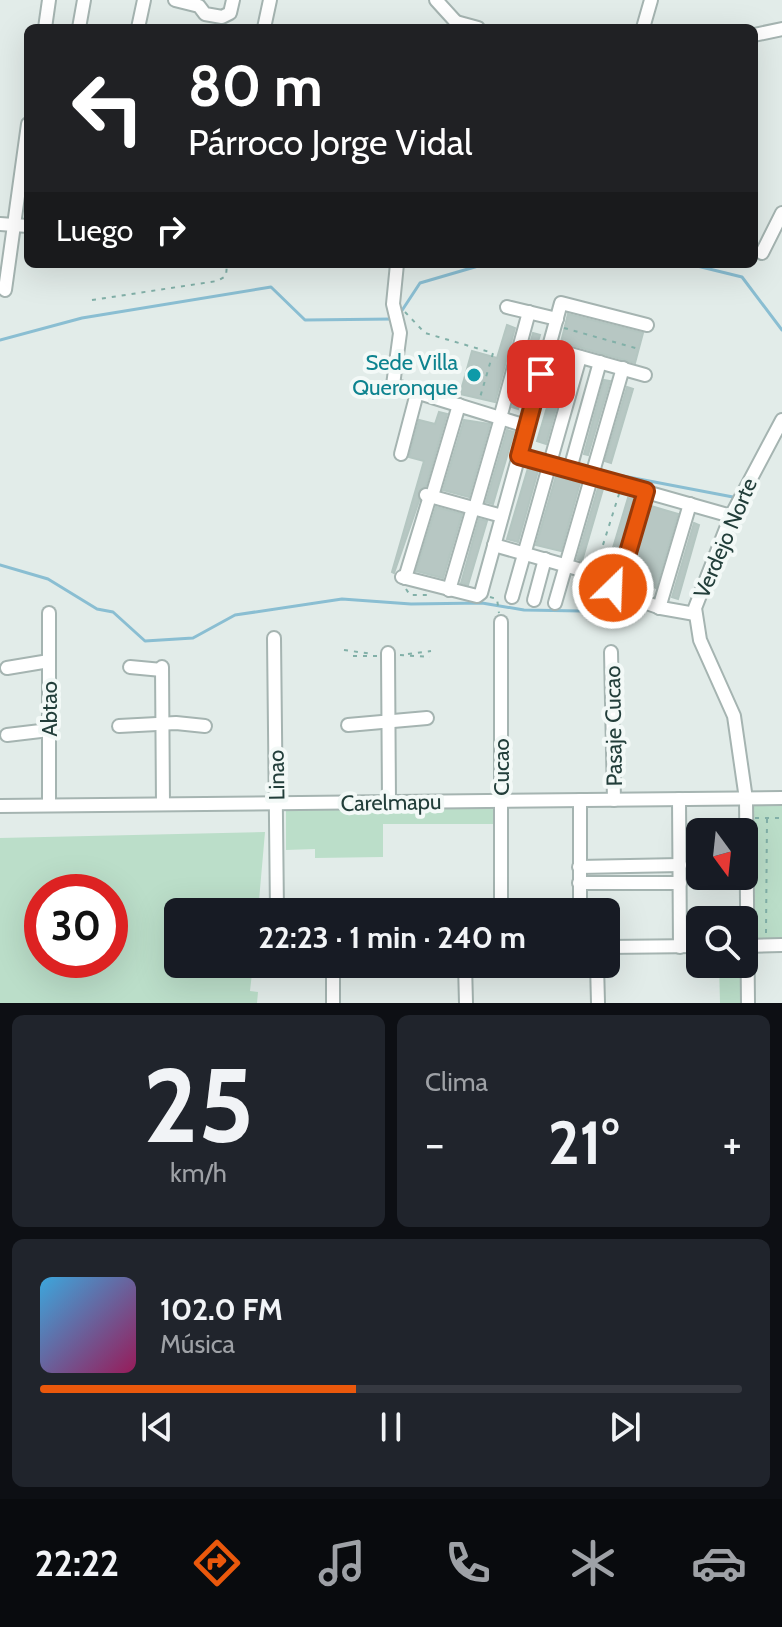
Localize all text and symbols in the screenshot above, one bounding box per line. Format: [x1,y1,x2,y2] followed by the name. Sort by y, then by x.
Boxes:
[188,52,323,120] text: 80 m
[56,56,160,160] icon: left
[188,120,472,164] text: Párroco Jorge Vidal
[149,208,193,252] icon: right
[56,212,133,249] text: Luego
[507,340,575,408] pin
[352,349,458,401] place label: Sede Villa Queronque
[519,352,563,396] icon: arrive
[465,366,483,384] marker: Sede Villa Queronque
[688,474,763,602] street label: Verdejo Norte
[571,546,655,630] position arrow
[599,665,628,787] street label: Pasaje Cucao
[36,681,63,737] street label: Abtao
[488,738,515,796] street label: Cucao
[263,749,290,801] street label: Linao
[340,788,442,817] street label: Carelmapu
[686,818,758,890] north arrow
[686,818,758,978] map controls
[24,874,128,978] speed limit sign: 30
[686,906,758,978] button: search
[258,919,526,956] text: 22:23 · 1 min · 240 m
[143,1042,254,1168] text: 25
[425,1066,488,1098] text: Clima
[548,1106,619,1179] text: 21°
[425,1117,444,1170] text: −
[723,1117,742,1170] text: +
[170,1157,227,1189] text: km/h
[160,1291,283,1328] text: 102.0 FM
[160,1328,235,1360] text: Música
[135,1405,179,1449] icon: previous
[369,1405,413,1449] icon: pause
[603,1405,647,1449] icon: next
[189,1535,245,1591] icon: directions
[314,1535,370,1591] icon: music
[440,1535,496,1591] icon: phone
[565,1535,621,1591] icon: climate
[691,1535,747,1591] icon: car
[35,1541,119,1585] text: 22:22

